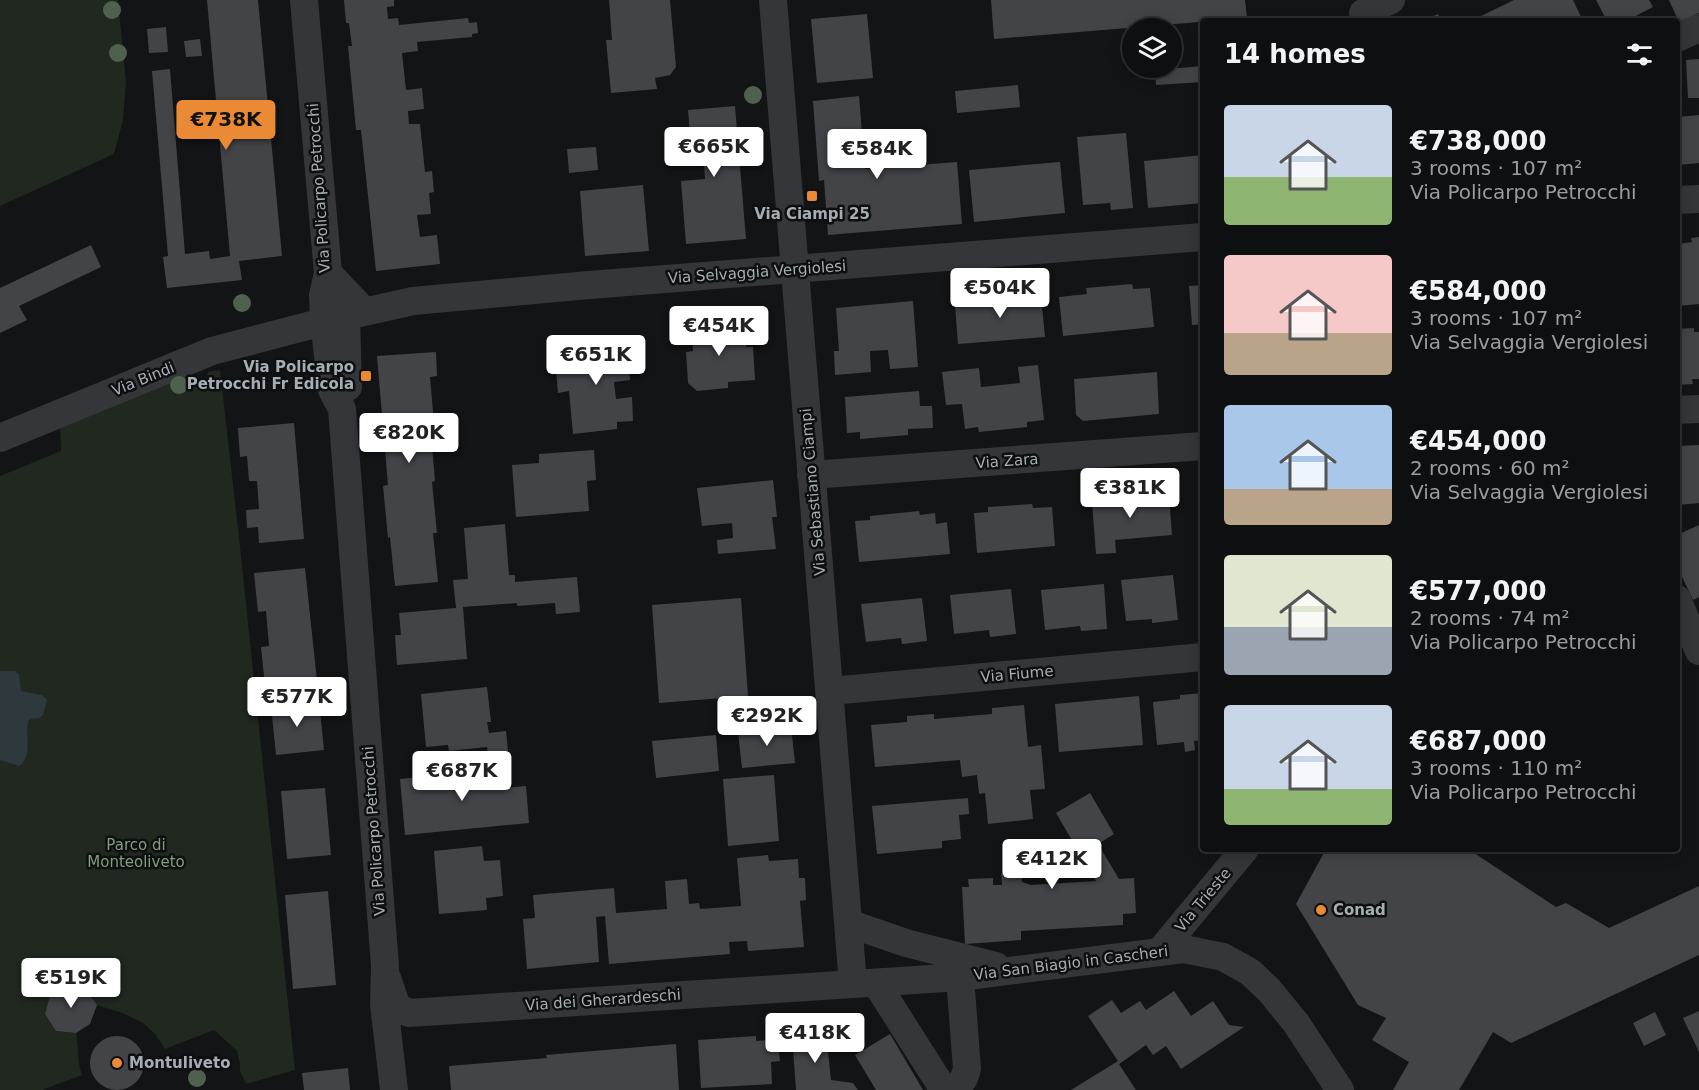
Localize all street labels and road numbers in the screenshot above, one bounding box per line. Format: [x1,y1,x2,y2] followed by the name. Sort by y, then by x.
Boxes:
[304,103,334,273] street label: Via Policarpo Petrocchi
[667,257,847,287] street label: Via Selvaggia Vergiolesi
[109,358,177,400] street label: Via Bindi
[797,407,829,577] street label: Via Sebastiano Ciampi
[975,450,1039,472] street label: Via Zara
[980,662,1054,686] street label: Via Fiume
[359,746,389,916] street label: Via Policarpo Petrocchi
[1171,865,1235,935] street label: Via Trieste
[973,942,1169,984] street label: Via San Biagio in Cascheri
[525,986,681,1014] street label: Via dei Gherardeschi

